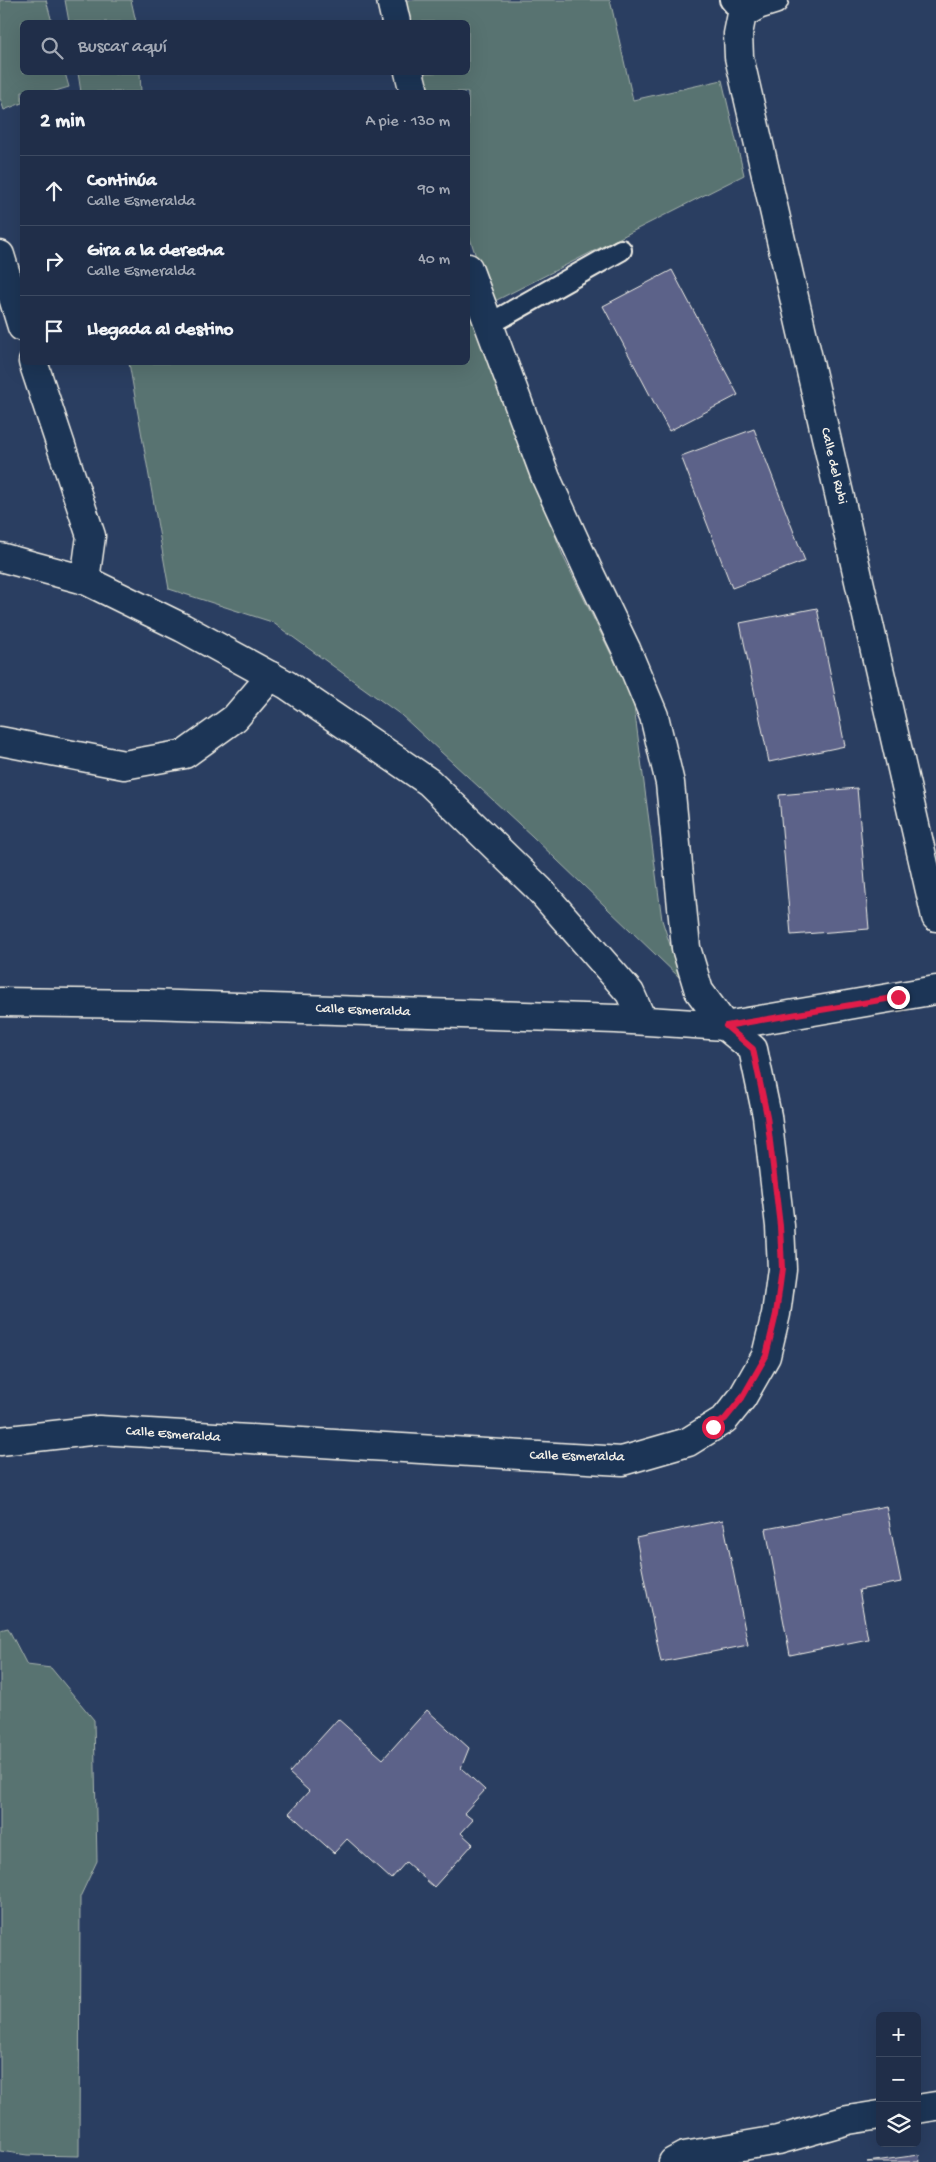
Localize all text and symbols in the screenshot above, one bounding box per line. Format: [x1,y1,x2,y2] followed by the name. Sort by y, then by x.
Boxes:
[20,20,470,75] search box
[38,34,66,62] icon: search
[78,36,167,59] text: Buscar aquí
[40,110,85,135] text: 2 min
[366,113,450,132] text: A pie · 130 m
[87,170,157,193] text: Continúa
[40,177,68,205] icon: ahead
[418,181,450,200] text: 90 m
[87,193,195,212] text: Calle Esmeralda
[87,240,224,263] text: Gira a la derecha
[40,247,68,275] icon: right
[418,251,450,270] text: 40 m
[87,263,195,282] text: Calle Esmeralda
[40,317,68,345] icon: arrive
[87,319,233,342] text: Llegada al destino
[816,426,850,506] street label: Calle del Rubi
[887,986,910,1009] route end
[315,1001,412,1021] street label: Calle Esmeralda
[702,1416,725,1439] route start
[125,1423,222,1447] street label: Calle Esmeralda
[529,1448,626,1466] street label: Calle Esmeralda
[876,2012,921,2147] map controls
[876,2012,921,2057] button: +
[876,2057,921,2102] button: −
[876,2102,921,2147] button: layers

